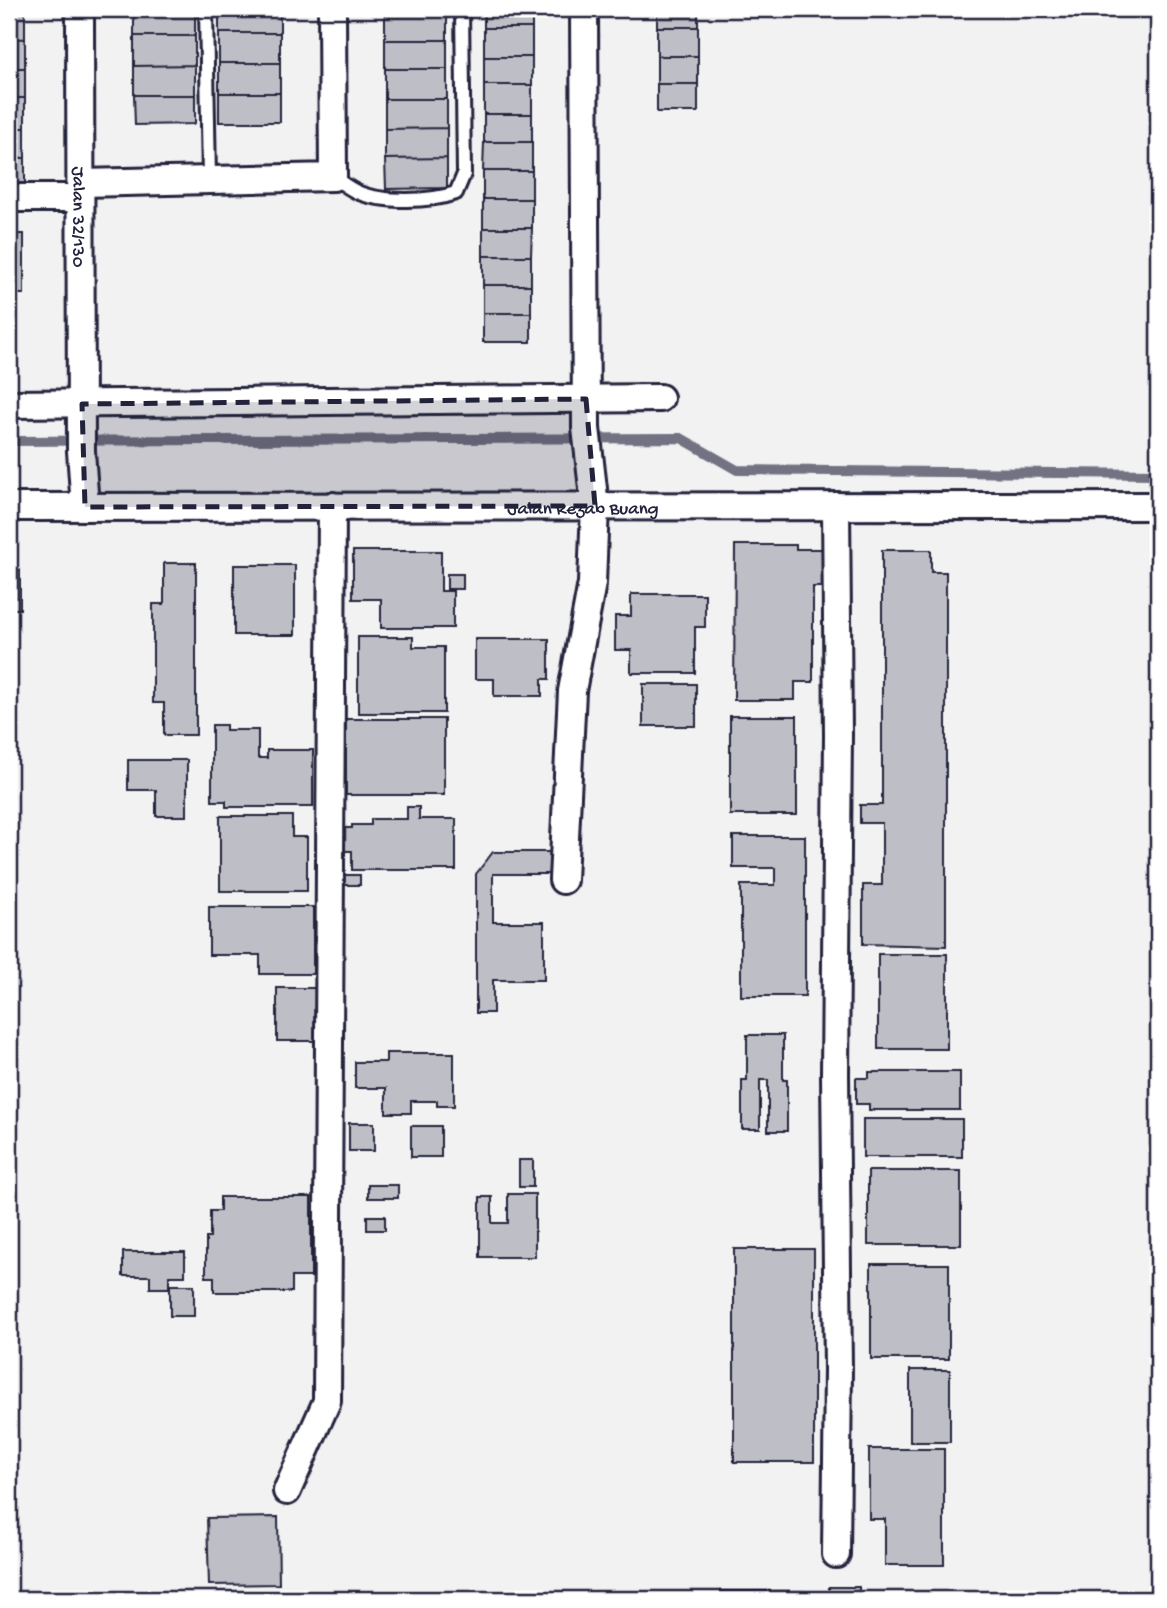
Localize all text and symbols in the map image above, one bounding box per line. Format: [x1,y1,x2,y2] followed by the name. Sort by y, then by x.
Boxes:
[65,166,89,268] street label: Jalan 32/130
[507,498,659,522] street label: Jalan Rezab Buang

